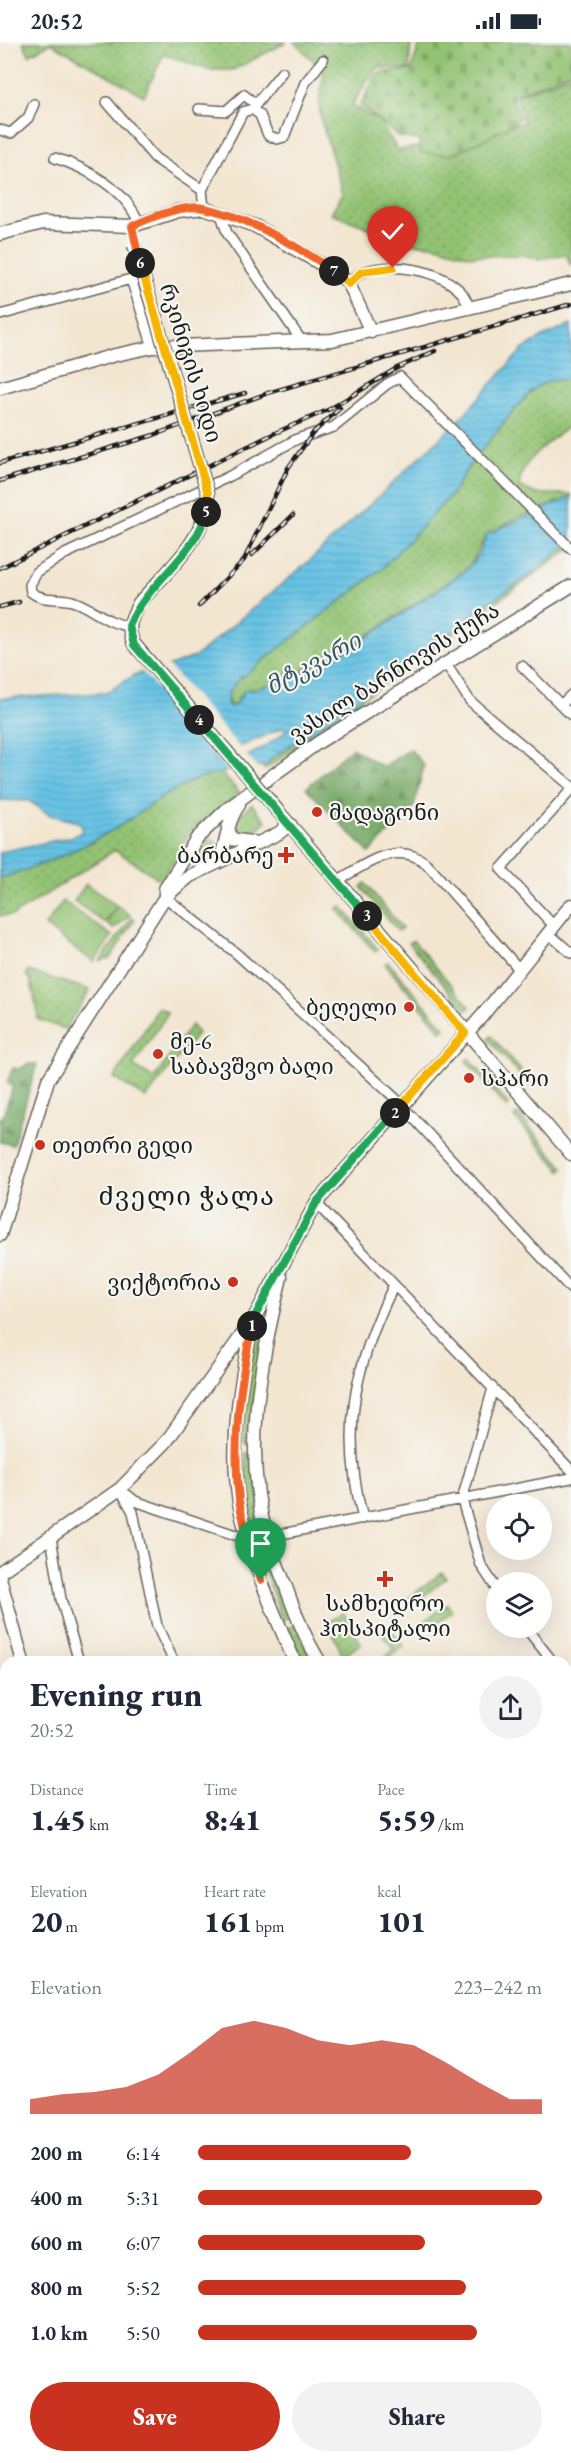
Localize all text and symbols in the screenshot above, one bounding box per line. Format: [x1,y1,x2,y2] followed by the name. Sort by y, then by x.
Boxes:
[30,7,83,36] text: 20:52
[367,206,418,268] pin
[376,215,409,248] icon: check
[125,248,155,278] pin: 6
[136,252,144,273] text: 6
[319,256,349,286] pin: 7
[330,260,338,281] text: 7
[153,280,229,446] street label: რკინიგის ხიდი
[191,497,221,527] pin: 5
[202,501,210,522] text: 5
[283,595,505,749] street label: ვასილ ბარნოვის ქუჩა
[260,624,367,701] water label: მტკვარი
[184,705,214,735] pin: 4
[195,709,203,730] text: 4
[329,798,439,827] place label: მადაგონი
[310,805,324,819] marker: მადაგონი
[177,841,274,870] place label: ბარბარე
[279,848,293,862] marker: ბარბარე
[352,901,382,931] pin: 3
[363,905,371,926] text: 3
[306,993,397,1022] place label: ბეღელი
[402,1000,416,1014] marker: ბეღელი
[170,1027,334,1081] place label: მე-6 საბავშვო ბაღი
[151,1047,165,1061] marker: მე-6 საბავშვო ბაღი
[481,1064,549,1093] place label: სპარი
[462,1071,476,1085] marker: სპარი
[380,1098,410,1128] pin: 2
[391,1102,399,1123] text: 2
[52,1131,193,1160] place label: თეთრი გედი
[33,1138,47,1152] marker: თეთრი გედი
[98,1179,276,1213] district label: ძველი ჭალა
[107,1268,221,1297] place label: ვიქტორია
[226,1275,240,1289] marker: ვიქტორია
[237,1311,267,1341] pin: 1
[248,1315,256,1336] text: 1
[486,1494,552,1638] map controls
[486,1494,552,1560] button: locate
[235,1518,286,1580] pin
[244,1527,277,1560] icon: arrive
[376,1570,394,1588] marker: სამხედრო ჰოსპიტალი
[486,1572,552,1638] button: layers
[319,1589,451,1643] place label: სამხედრო ჰოსპიტალი
[30,1673,202,1716] text: Evening run
[479,1676,542,1739] button: share
[30,1717,73,1743] text: 20:52
[30,1779,83,1800] text: Distance
[204,1779,237,1800] text: Time
[377,1779,404,1800] text: Pace
[30,1800,86,1839] text: 1.45
[204,1800,261,1839] text: 8:41
[377,1800,435,1839] text: 5:59
[86,1814,109,1835] text: km
[435,1814,464,1835] text: /km
[30,1881,88,1902] text: Elevation
[204,1881,266,1902] text: Heart rate
[377,1881,401,1902] text: kcal
[30,1902,62,1941] text: 20
[204,1902,252,1941] text: 161
[377,1902,426,1941] text: 101
[62,1916,78,1937] text: m
[252,1916,284,1937] text: bpm
[30,1974,102,2000] text: Elevation
[454,1974,542,2000] text: 223–242 m
[30,2140,83,2166] text: 200 m
[126,2140,160,2166] text: 6:14
[30,2185,83,2211] text: 400 m
[126,2185,160,2211] text: 5:31
[30,2230,83,2256] text: 600 m
[126,2230,160,2256] text: 6:07
[30,2275,83,2301] text: 800 m
[126,2275,160,2301] text: 5:52
[30,2320,88,2346] text: 1.0 km
[126,2320,160,2346] text: 5:50
[30,2382,280,2451] button: Save
[292,2382,542,2451] button: Share

